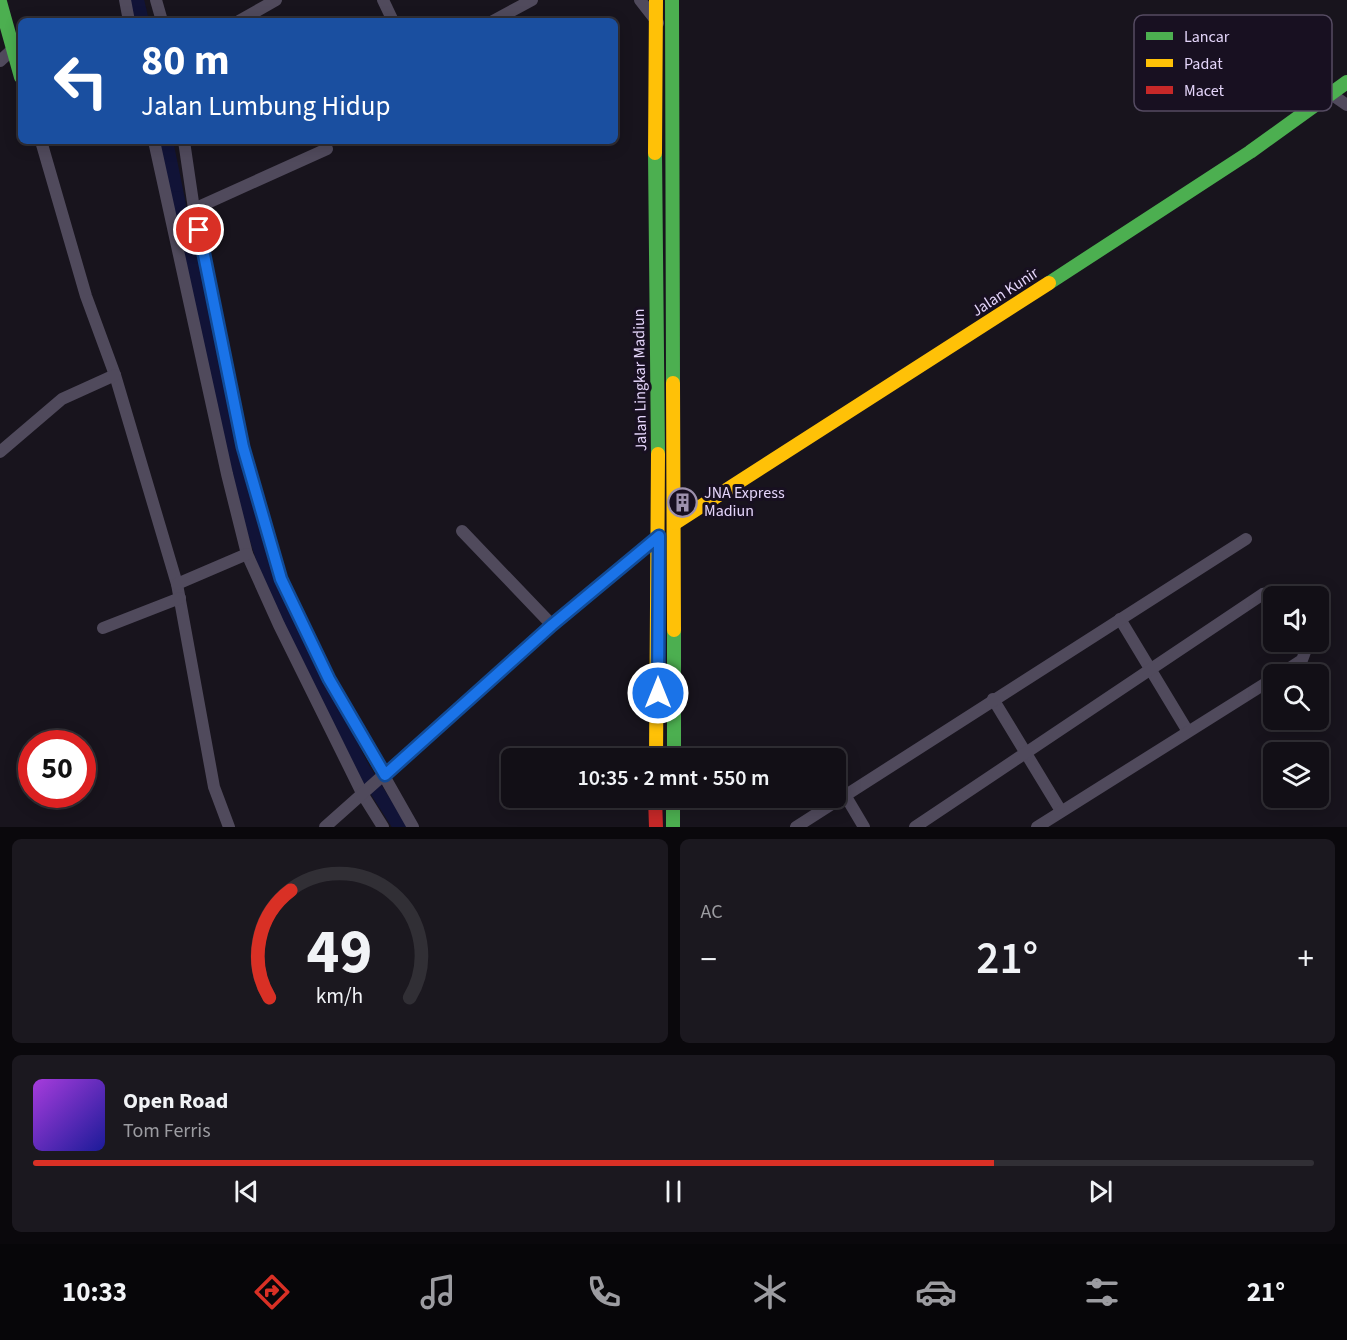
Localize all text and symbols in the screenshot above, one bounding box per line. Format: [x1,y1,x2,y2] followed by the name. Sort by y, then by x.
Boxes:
[1134,15,1332,111] legend
[1184,26,1230,48] text: Lancar
[141,31,230,91] text: 80 m
[42,42,120,120] icon: left
[1184,53,1223,75] text: Padat
[1184,80,1224,102] text: Macet
[141,87,390,126] text: Jalan Lumbung Hidup
[173,204,224,255] pin
[182,213,215,246] icon: arrive
[967,262,1043,322] street label: Jalan Kunir
[628,308,652,452] street label: Jalan Lingkar Madiun
[704,482,785,522] place label: JNA Express Madiun
[667,486,699,518] building icon: JNA Express Madiun
[1263,586,1329,808] map controls
[1263,586,1329,652] button: sound
[626,661,690,725] position arrow
[1263,664,1329,730] button: search
[18,730,96,808] speed limit sign: 50
[1263,742,1329,808] button: layers
[577,762,770,794] text: 10:35 · 2 mnt · 550 m
[701,898,723,926] text: AC
[307,908,373,997] text: 49
[976,927,1038,991] text: 21°
[701,936,717,983] text: −
[1298,936,1314,983] text: +
[316,981,364,1012] text: km/h
[123,1085,228,1117] text: Open Road
[123,1117,211,1145] text: Tom Ferris
[230,1175,263,1208] icon: previous
[657,1175,690,1208] icon: pause
[1084,1175,1117,1208] icon: next
[251,1271,293,1313] icon: directions
[417,1271,459,1313] icon: music
[583,1271,625,1313] icon: phone
[749,1271,791,1313] icon: climate
[915,1271,957,1313] icon: car
[1081,1271,1123,1313] icon: filters
[62,1273,127,1312] text: 10:33
[1247,1273,1285,1312] text: 21°

